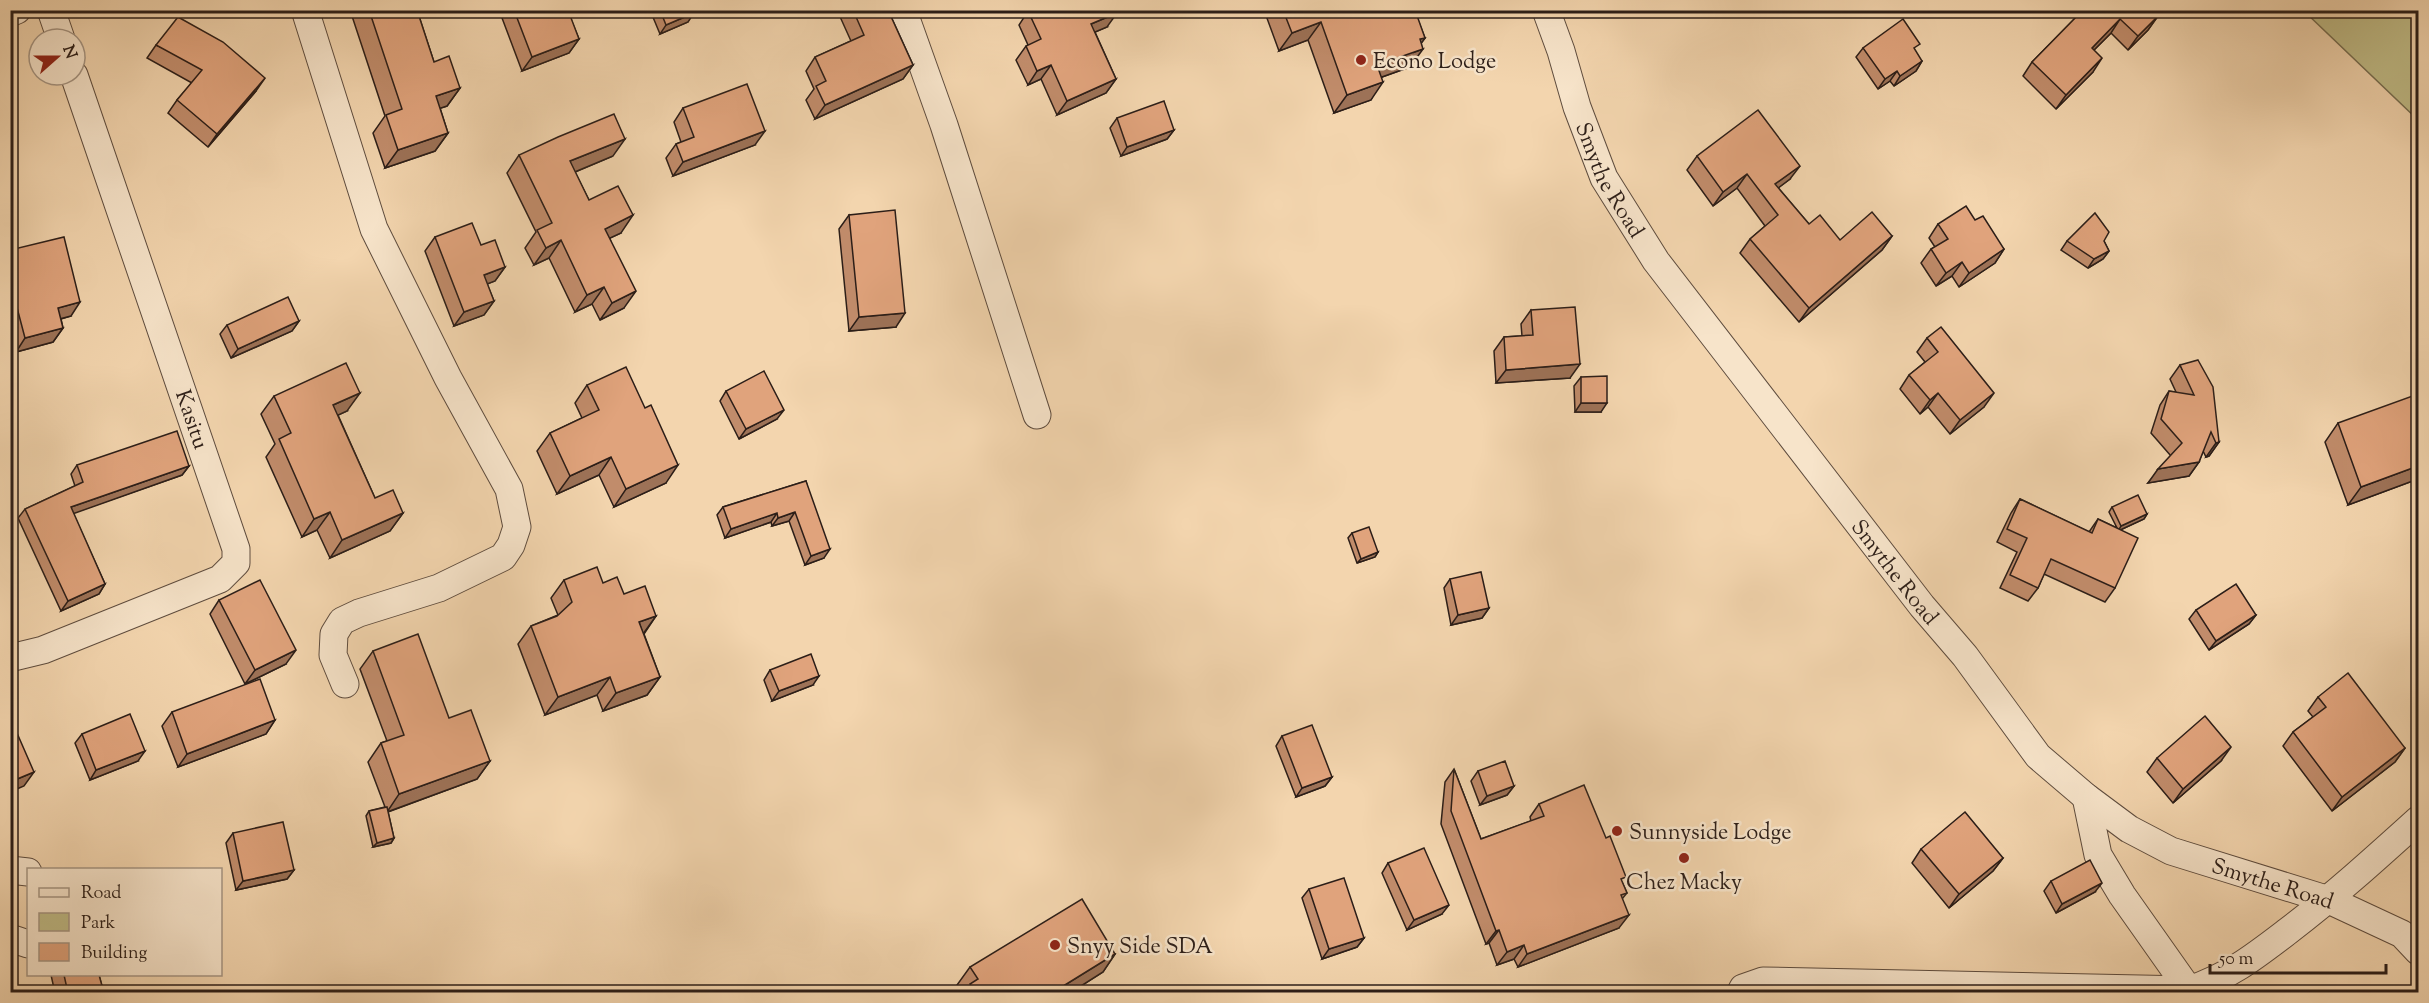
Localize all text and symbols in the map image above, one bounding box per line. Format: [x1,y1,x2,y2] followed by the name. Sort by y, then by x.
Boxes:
[27,27,87,87] north arrow
[56,42,82,63] text: N
[1373,47,1496,79] place label: Econo Lodge
[1354,53,1368,67] marker: Econo Lodge
[1565,118,1651,245] street label: Smythe Road
[165,386,215,454] street label: Kasitu
[1842,514,1945,633] street label: Smythe Road
[1629,818,1791,850] place label: Sunnyside Lodge
[1610,824,1624,838] marker: Sunnyside Lodge
[1677,851,1691,865] marker: Chez Macky
[2207,851,2337,919] street label: Smythe Road
[27,868,222,976] legend
[1626,868,1742,900] place label: Chez Macky
[81,881,121,907] text: Road
[81,911,116,937] text: Park
[1067,932,1213,964] place label: Snyy Side SDA
[2210,937,2386,975] scale bar
[1048,938,1062,952] marker: Snyy Side SDA
[81,941,147,967] text: Building
[2218,947,2254,973] text: 50 m

